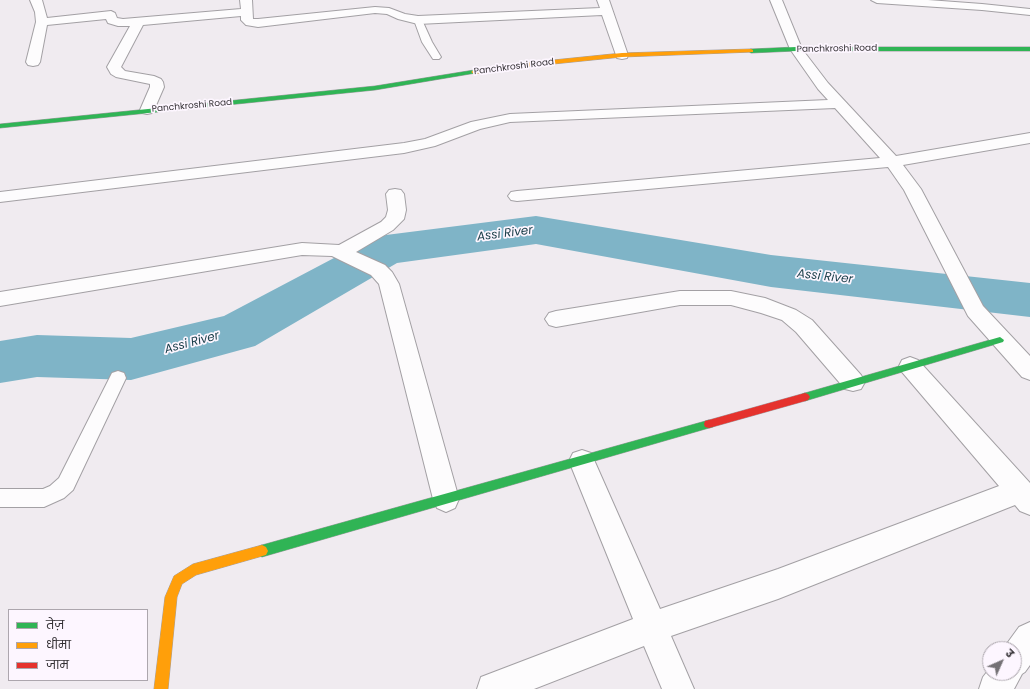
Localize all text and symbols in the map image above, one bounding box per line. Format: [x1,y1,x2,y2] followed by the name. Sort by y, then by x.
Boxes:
[797,43,877,55] street label: Panchkroshi Road
[473,57,555,77] street label: Panchkroshi Road
[151,97,233,115] street label: Panchkroshi Road
[476,223,534,245] water label: Assi River
[796,267,854,287] water label: Assi River
[163,329,221,357] water label: Assi River
[8,609,148,681] legend
[46,616,64,633] text: तेज़
[46,636,71,653] text: धीमा
[982,641,1022,681] north arrow
[1002,645,1018,661] text: उ
[46,656,69,673] text: जाम

